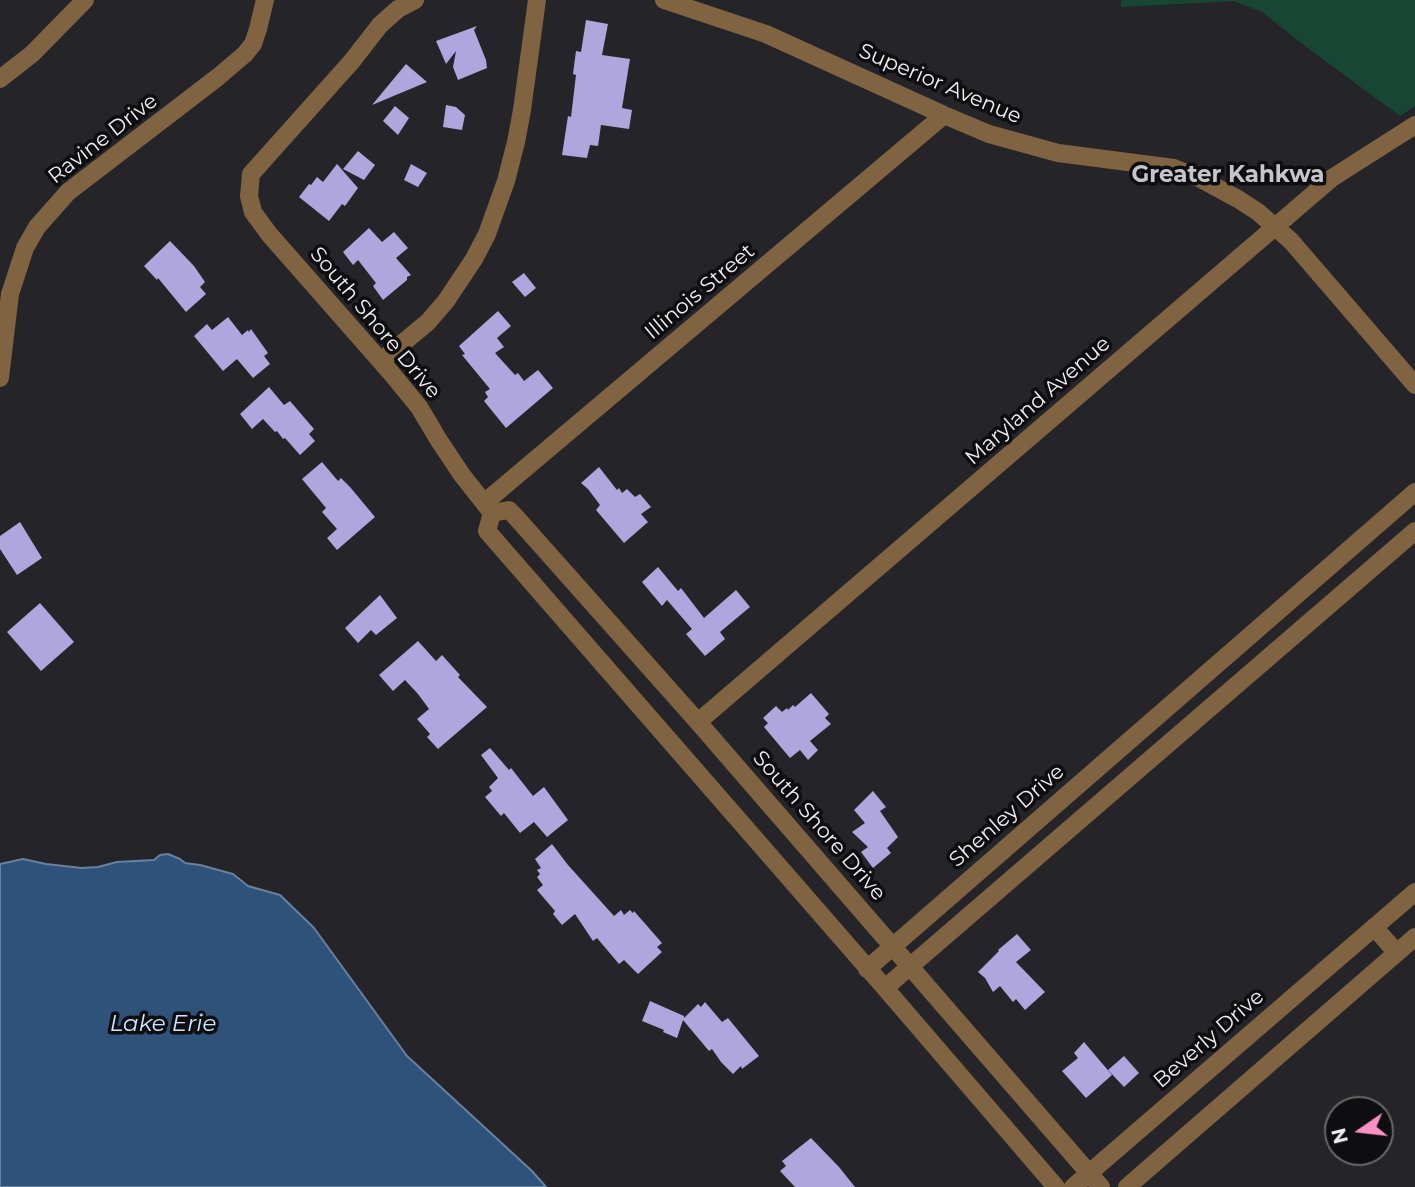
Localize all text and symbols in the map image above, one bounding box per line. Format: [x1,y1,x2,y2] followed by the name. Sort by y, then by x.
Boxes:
[855,38,1025,130] street label: Superior Avenue
[43,89,163,189] street label: Ravine Drive
[1132,161,1324,189] district label: Greater Kahkwa
[640,239,760,345] street label: Illinois Street
[304,242,446,404] street label: South Shore Drive
[961,331,1115,471] street label: Maryland Avenue
[747,746,891,906] street label: South Shore Drive
[944,759,1070,873] street label: Shenley Drive
[1149,984,1269,1094] street label: Beverly Drive
[110,1010,216,1038] water label: Lake Erie
[1324,1096,1394,1166] north arrow
[1327,1125,1353,1146] text: N

